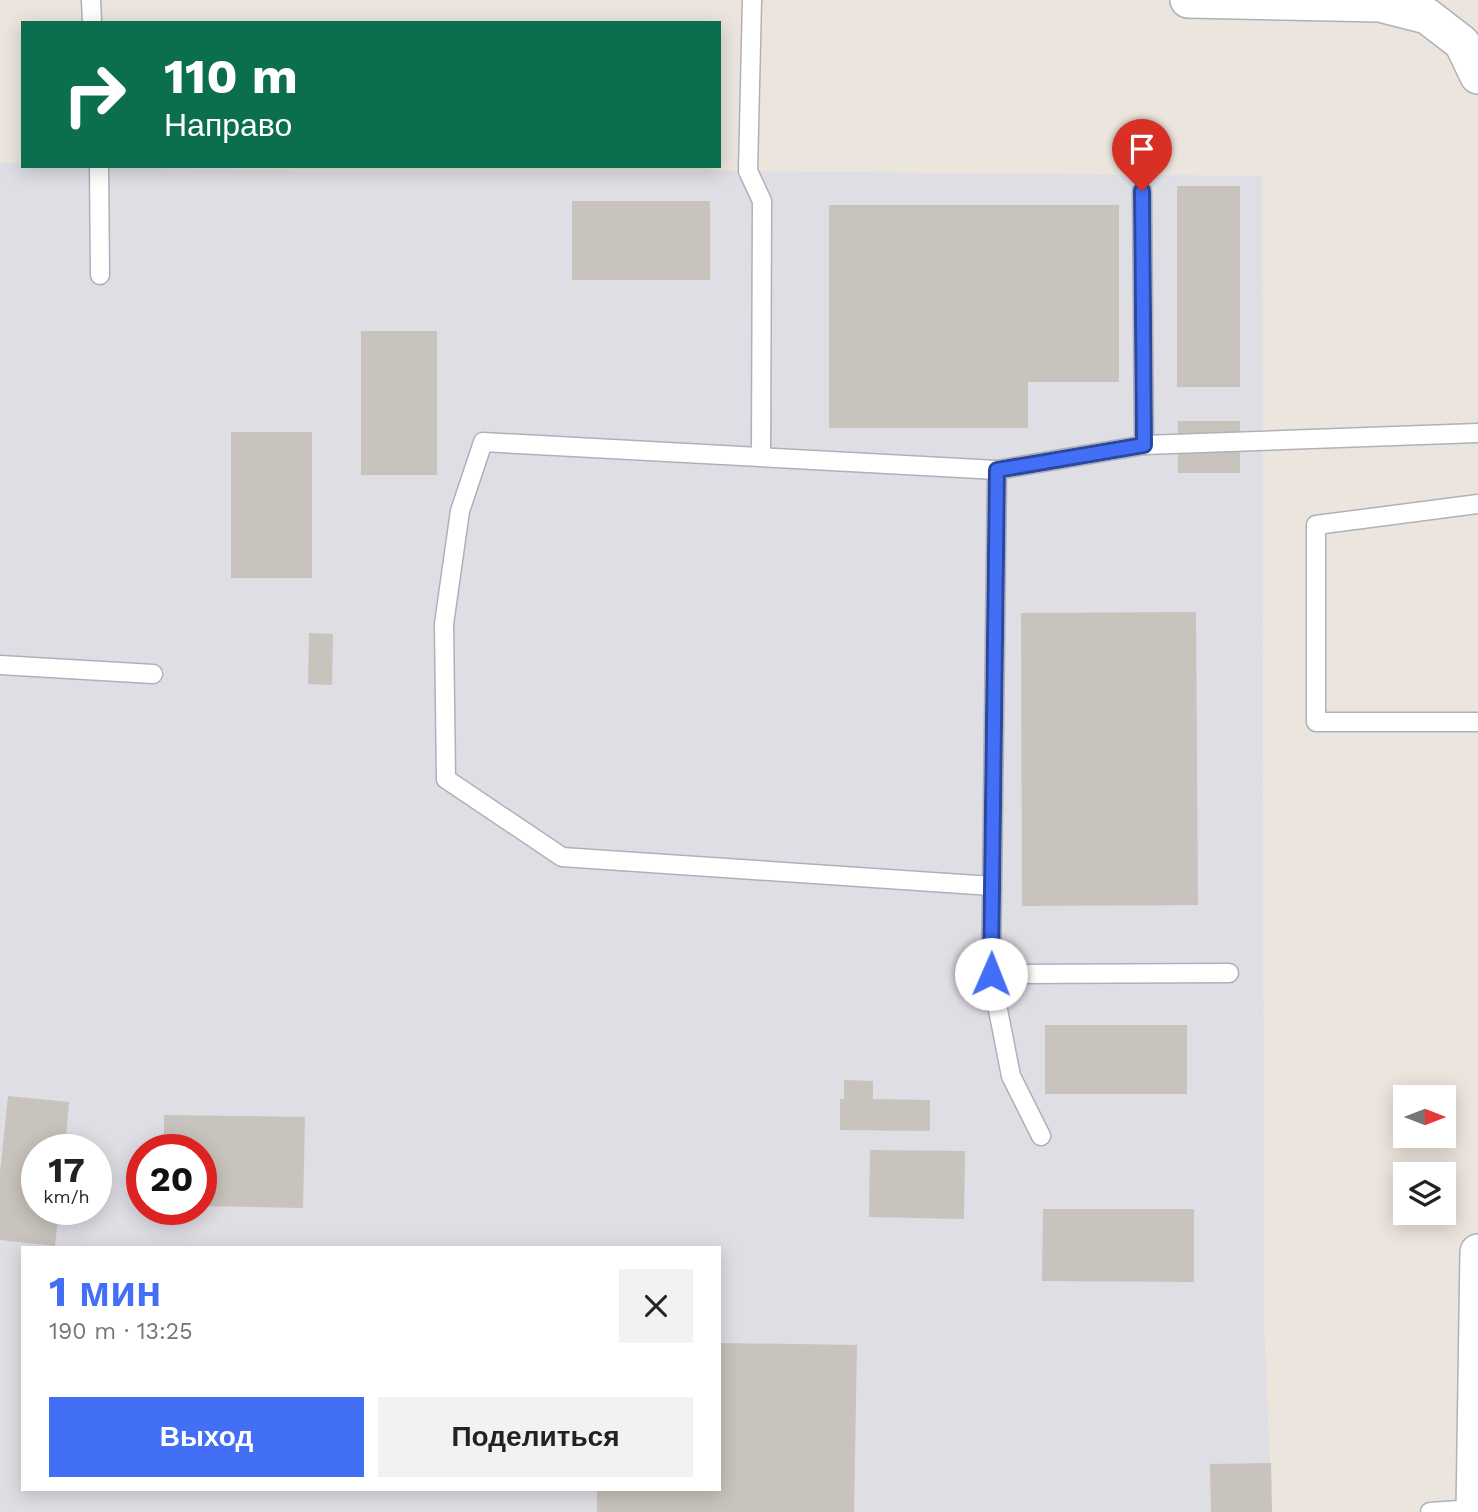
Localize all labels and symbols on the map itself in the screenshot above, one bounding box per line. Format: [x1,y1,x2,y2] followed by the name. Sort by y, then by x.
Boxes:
[1112,119,1172,191] pin
[954,937,1028,1011] position arrow
[1393,1085,1456,1148] north arrow
[126,1134,217,1225] speed limit sign: 20

